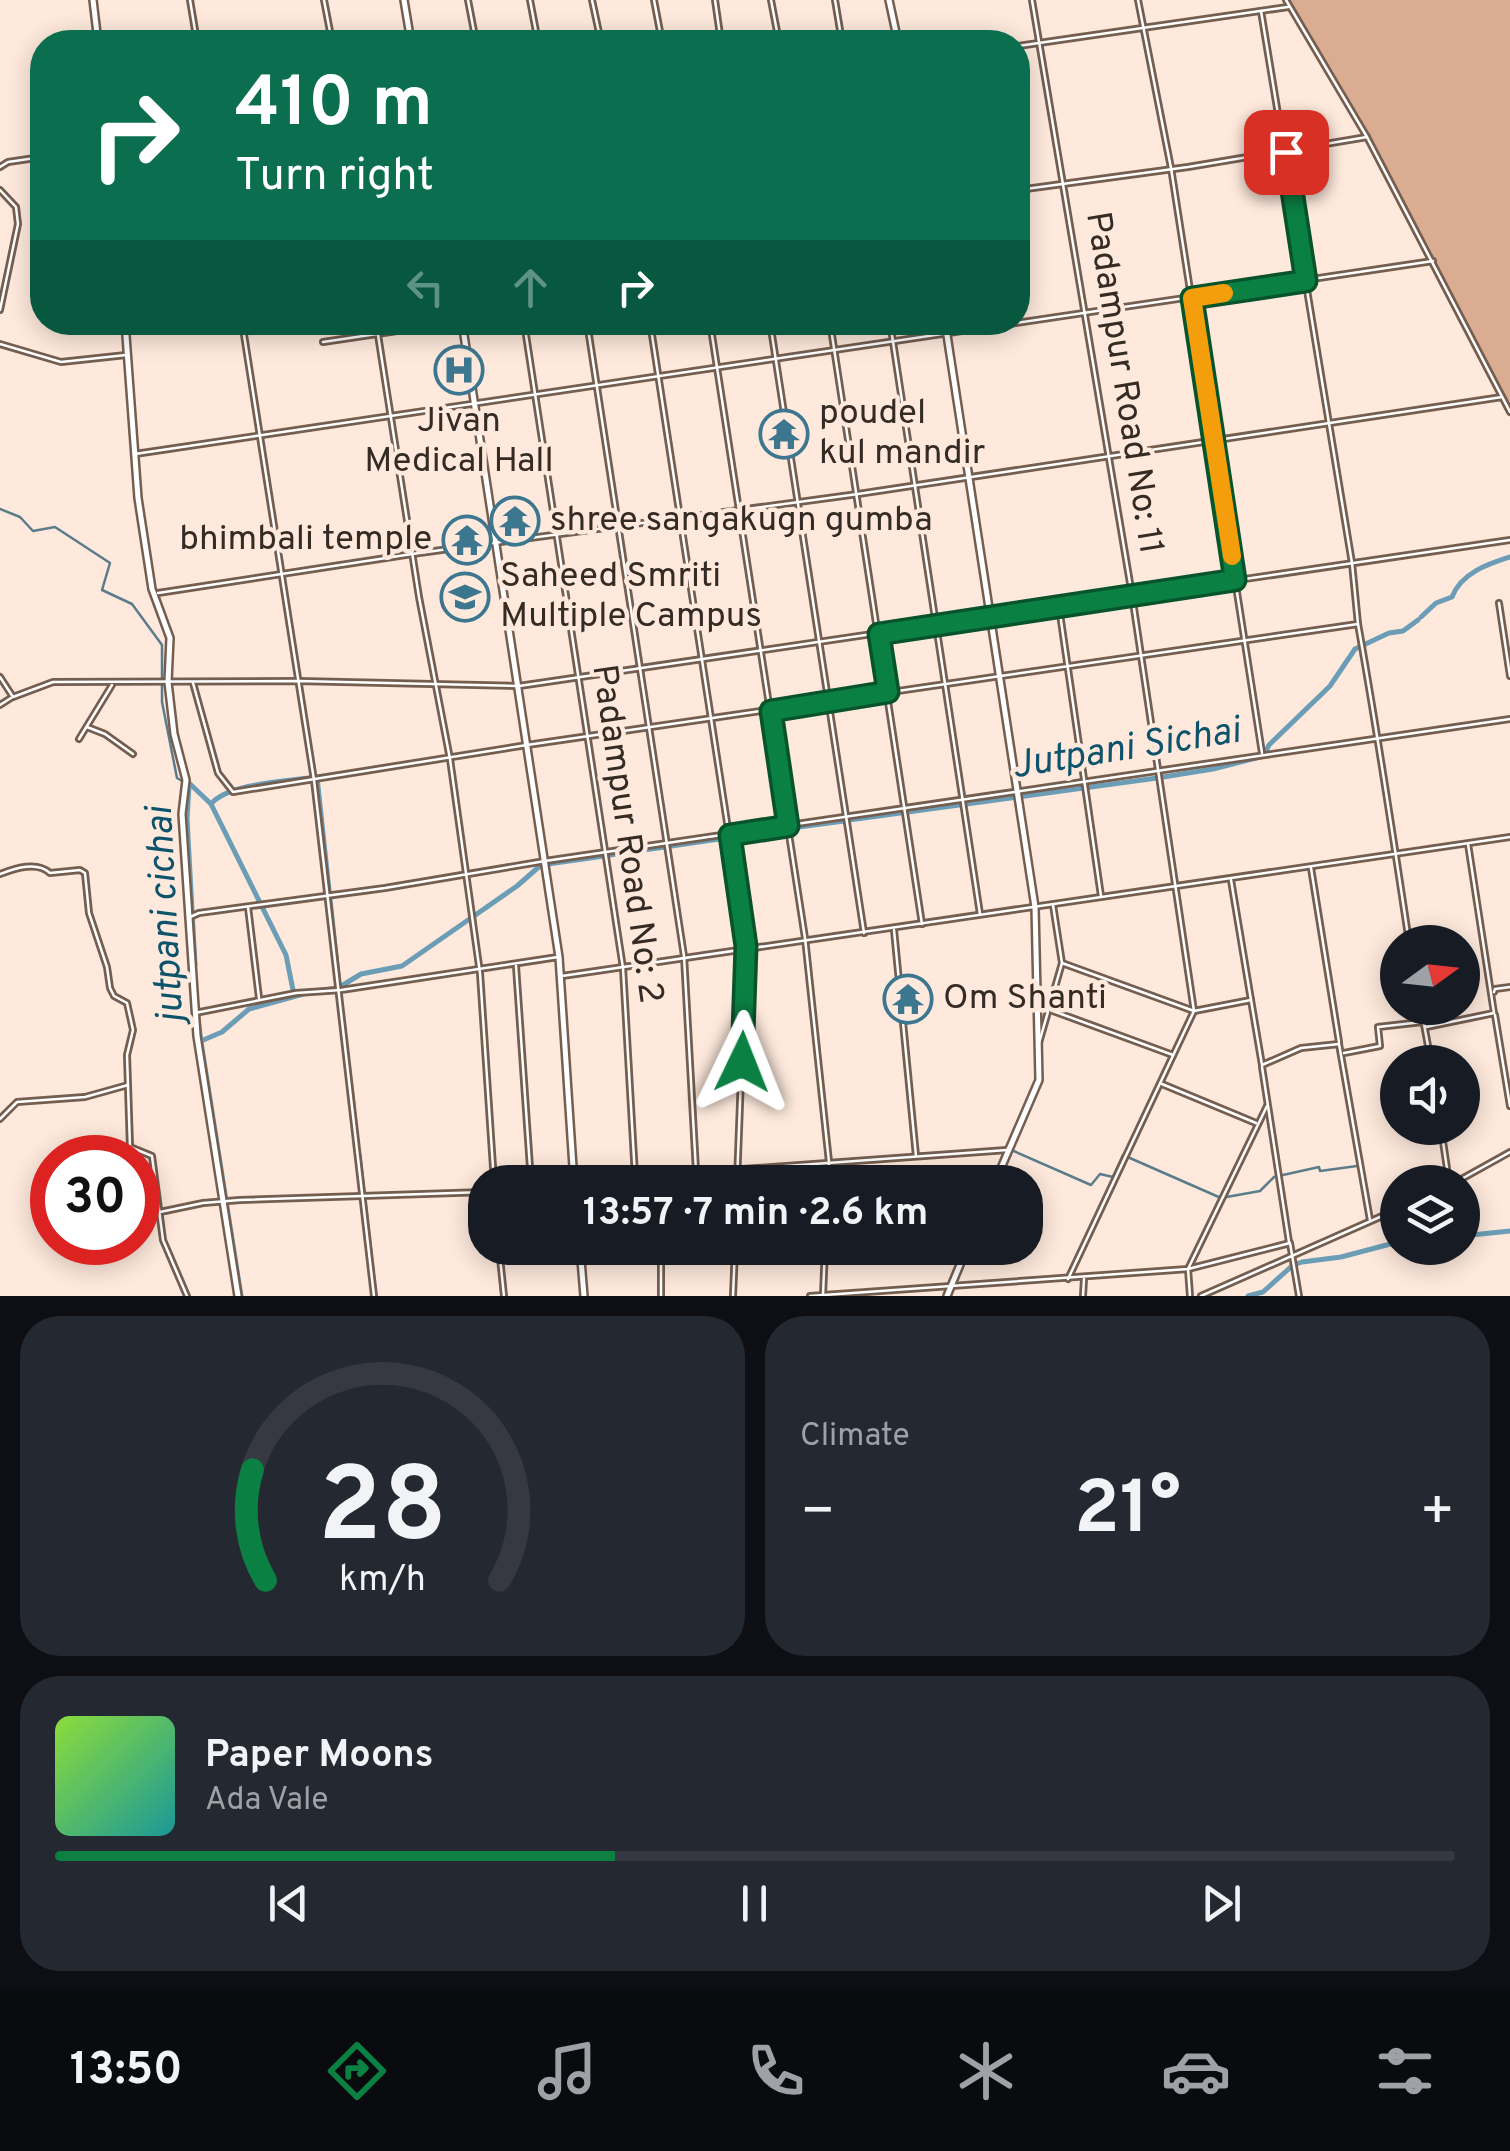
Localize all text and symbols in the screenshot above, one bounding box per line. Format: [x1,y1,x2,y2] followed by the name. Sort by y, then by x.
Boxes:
[235,62,433,151] text: 410 m
[70,70,200,200] icon: right
[1244,110,1329,195] pin
[1259,125,1314,180] icon: arrive
[235,149,434,206] text: Turn right
[1074,209,1172,557] street label: Padampur Road No: 11
[398,260,453,315] icon: left
[503,260,558,315] icon: ahead
[608,260,663,315] icon: right
[433,344,485,396] hospital icon: Jivan Medical Hall
[819,392,985,476] place label: poudel kul mandir
[364,400,554,484] place label: Jivan Medical Hall
[758,408,810,460] temple icon: poudel kul mandir
[489,495,541,547] temple icon: shree sangakugn gumba
[550,499,933,543] place label: shree sangakugn gumba
[441,514,493,566] temple icon: bhimbali temple
[179,518,432,562] place label: bhimbali temple
[500,555,762,639] place label: Saheed Smriti Multiple Campus
[439,571,491,623] school or university icon: Saheed Smriti Multiple Campus
[580,662,672,1006] street label: Padampur Road No: 2
[1008,707,1246,792] water label: Jutpani Sichai
[137,803,197,1028] water label: jutpani cichai
[1380,925,1480,1025] north arrow
[1380,925,1480,1265] map controls
[882,973,934,1025] temple icon: Om Shanti
[943,977,1107,1021] place label: Om Shanti
[690,1010,794,1114] position arrow
[1380,1045,1480,1145] button: sound
[30,1135,160,1265] speed limit sign: 30
[1380,1165,1480,1265] button: layers
[583,1190,928,1239] text: 13:57 · 7 min · 2.6 km
[800,1417,910,1457] text: Climate
[318,1446,447,1578] text: 28
[1074,1465,1181,1560] text: 21°
[800,1479,835,1549] text: −
[1420,1479,1455,1549] text: +
[339,1558,426,1604] text: km/h
[205,1732,434,1781] text: Paper Moons
[205,1781,329,1821] text: Ada Vale
[261,1876,316,1931] icon: previous
[727,1876,782,1931] icon: pause
[1194,1876,1249,1931] icon: next
[322,2036,392,2106] icon: directions
[532,2036,602,2106] icon: music
[741,2036,811,2106] icon: phone
[951,2036,1021,2106] icon: climate
[1161,2036,1231,2106] icon: car
[1370,2036,1440,2106] icon: filters
[70,2043,183,2100] text: 13:50

